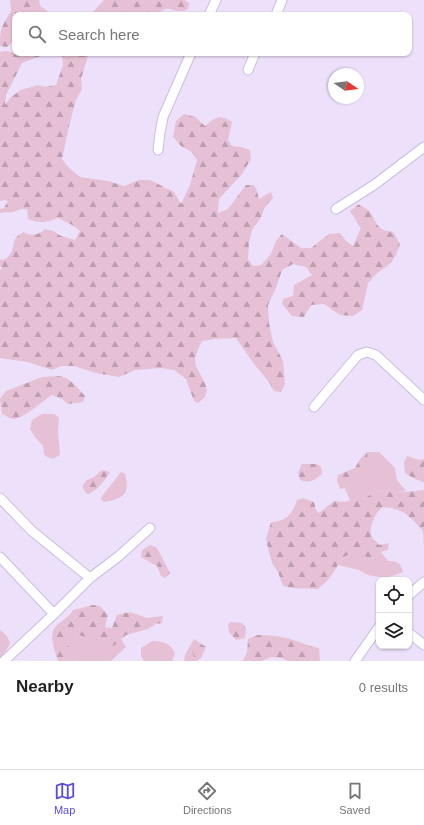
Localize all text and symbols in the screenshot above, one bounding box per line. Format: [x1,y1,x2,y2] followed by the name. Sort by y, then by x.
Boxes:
[12,12,412,56] search box
[26,23,48,45] icon: search
[58,26,140,43] text: Search here
[328,68,364,104] north arrow
[376,577,412,649] map controls
[376,577,412,613] button: locate
[376,613,412,649] button: layers
[16,677,74,696] text: Nearby
[359,680,408,695] text: 0 results
[54,780,76,816] tab: Map
[183,780,232,816] tab: Directions
[339,780,370,816] tab: Saved

